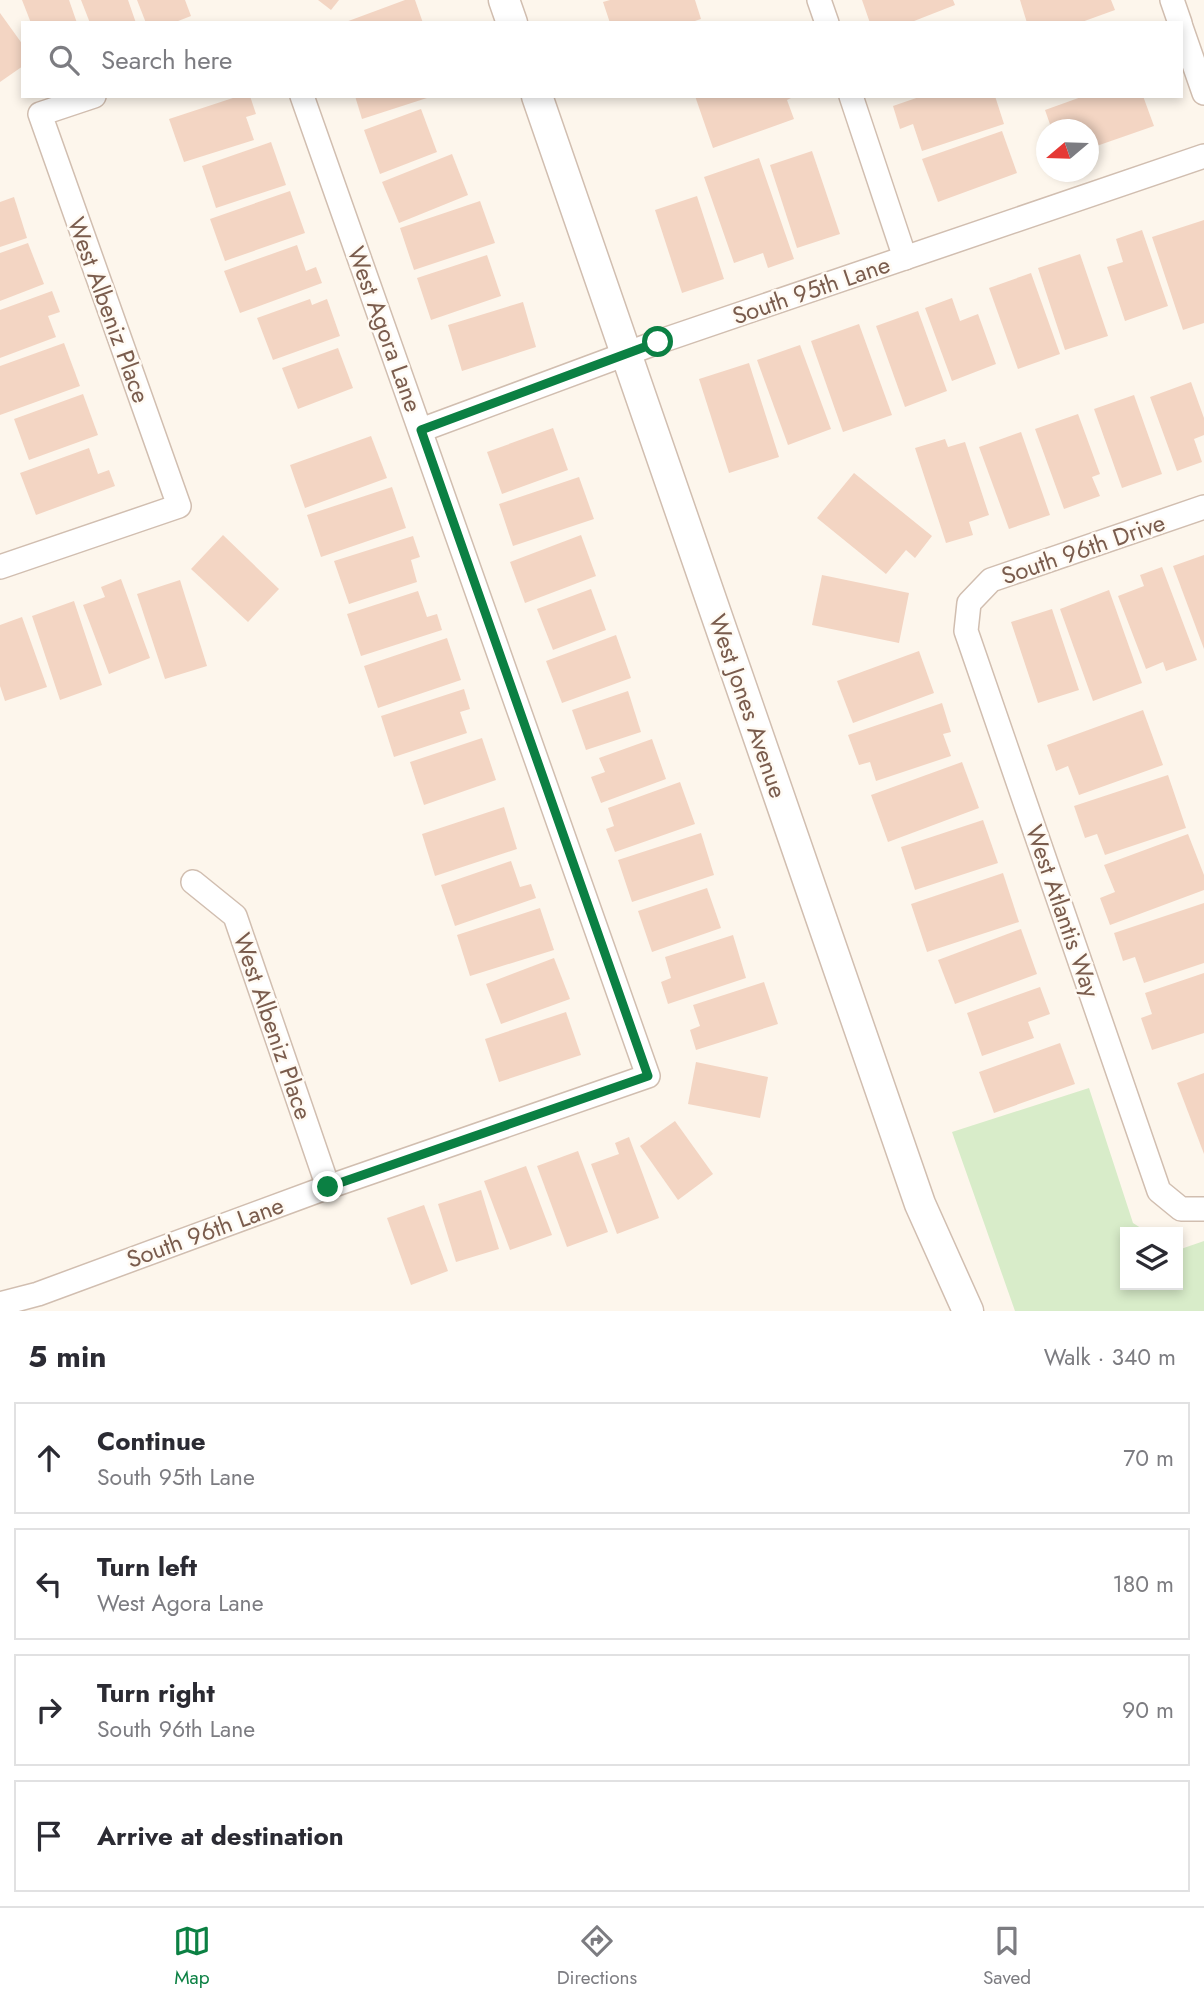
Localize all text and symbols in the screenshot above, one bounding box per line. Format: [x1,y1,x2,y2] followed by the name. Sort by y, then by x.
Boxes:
[21,21,1183,98] search box
[45,41,83,79] icon: search
[101,41,233,79] text: Search here
[1036,119,1099,182] north arrow
[59,212,159,408] street label: West Albeniz Place
[339,241,431,417] street label: West Agora Lane
[727,247,895,333] street label: South 95th Lane
[642,326,673,357] route start
[996,505,1170,593] street label: South 96th Drive
[700,609,796,803] street label: West Jones Avenue
[1017,820,1109,1002] street label: West Atlantis Way
[225,928,321,1124] street label: West Albeniz Place
[312,1171,343,1202] route end
[122,1187,288,1277] street label: South 96th Lane
[1120,1227,1183,1290] map controls
[1120,1227,1183,1290] button: layers
[28,1335,106,1378] text: 5 min
[1044,1340,1176,1374] text: Walk · 340 m
[97,1422,206,1460] text: Continue
[30,1439,68,1477] icon: ahead
[1123,1441,1174,1475] text: 70 m
[97,1460,255,1494] text: South 95th Lane
[97,1548,197,1586] text: Turn left
[30,1565,68,1603] icon: left
[1112,1567,1174,1601] text: 180 m
[97,1586,264,1620] text: West Agora Lane
[97,1674,215,1712] text: Turn right
[30,1691,68,1729] icon: right
[1122,1693,1174,1727] text: 90 m
[97,1712,255,1746] text: South 96th Lane
[30,1817,68,1855] icon: arrive
[97,1817,344,1855] text: Arrive at destination
[173,1922,211,1991] tab: Map
[557,1922,637,1991] tab: Directions
[983,1922,1031,1991] tab: Saved

